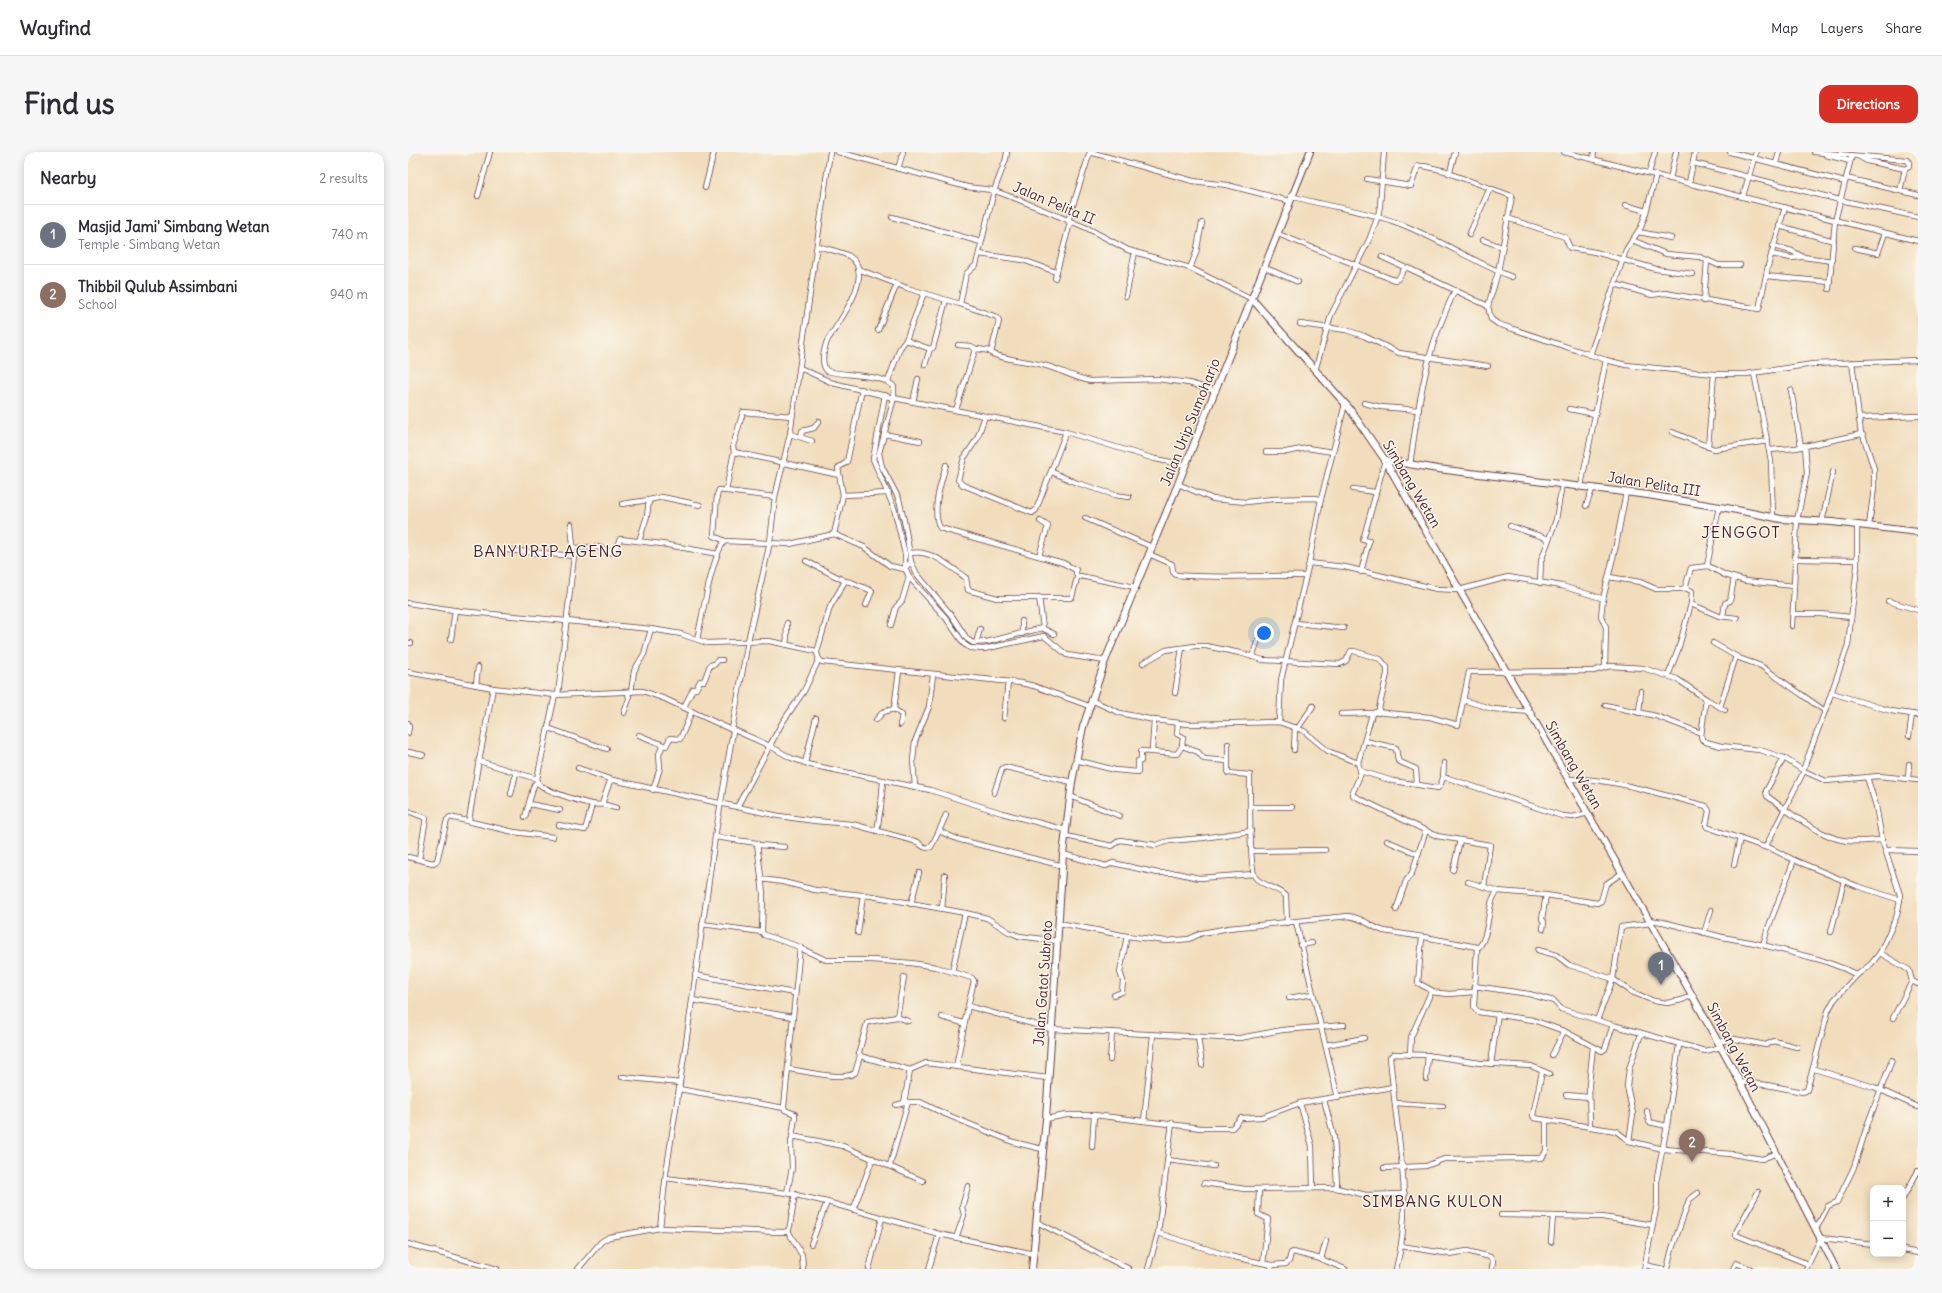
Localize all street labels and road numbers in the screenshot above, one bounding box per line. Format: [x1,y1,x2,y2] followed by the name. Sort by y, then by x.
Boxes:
[1010,178,1098,228] street label: Jalan Pelita II
[1156,355,1224,488] street label: Jalan Urip Sumoharjo
[1379,437,1445,531] street label: Simbang Wetan
[1606,468,1702,500] street label: Jalan Pelita III
[1542,718,1606,812] street label: Simbang Wetan
[1030,919,1056,1046] street label: Jalan Gatot Subroto
[1703,999,1765,1095] street label: Simbang Wetan

